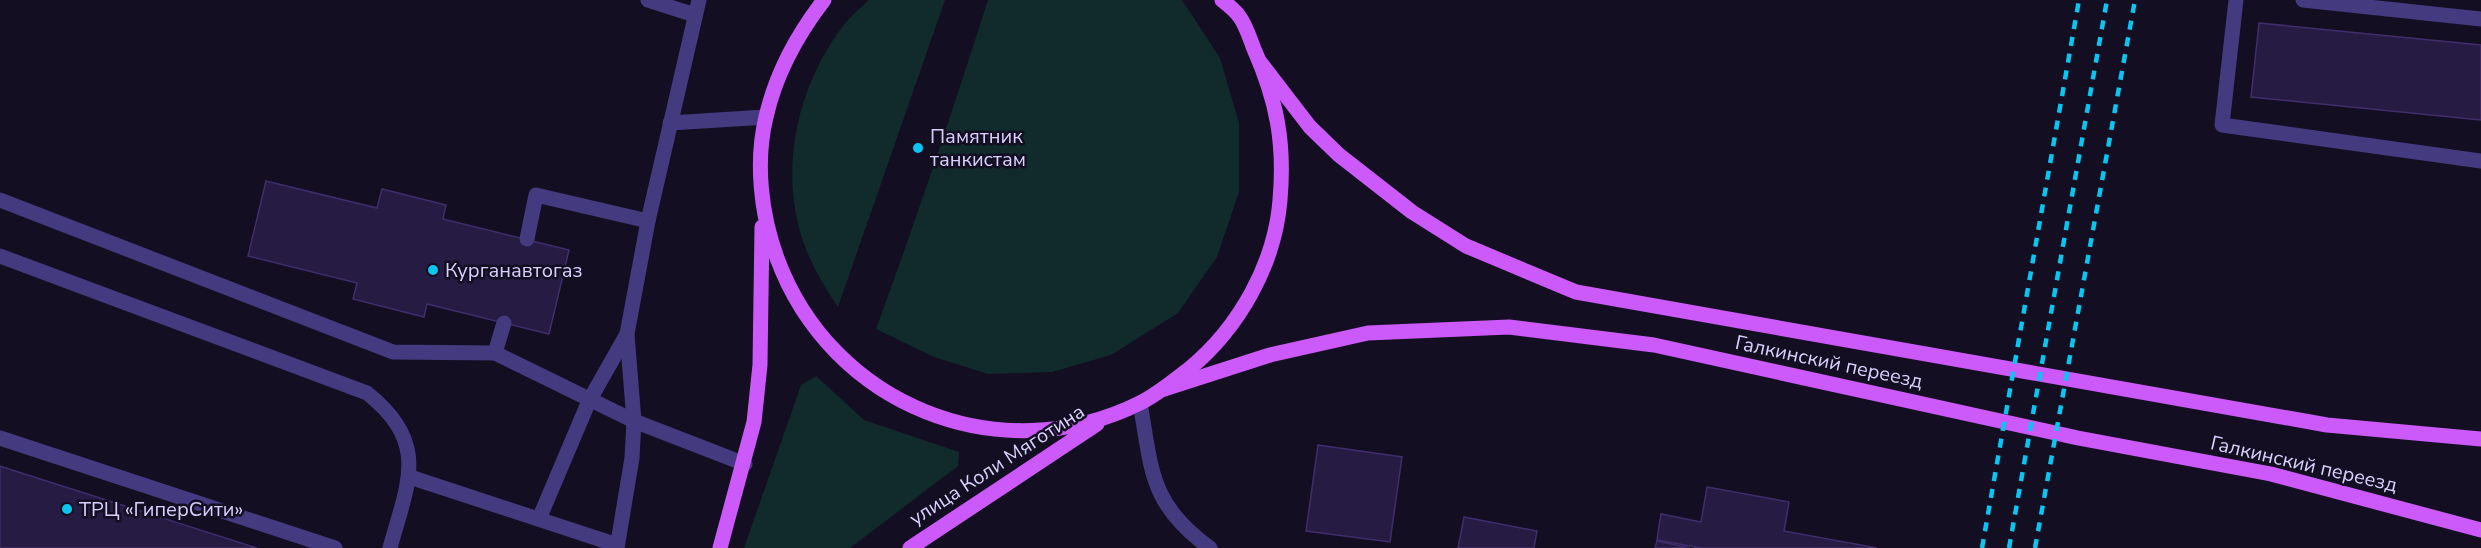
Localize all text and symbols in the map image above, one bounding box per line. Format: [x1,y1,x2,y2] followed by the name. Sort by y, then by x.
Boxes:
[930,123,1026,173] place label: Памятник танкистам
[911,141,925,155] marker: Памятник танкистам
[445,257,582,284] place label: Курганавтогаз
[426,263,440,277] marker: Курганавтогаз
[1733,329,1925,395] street label: Галкинский переезд
[904,398,1090,532] street label: улица Коли Мяготина
[2208,429,2400,499] street label: Галкинский переезд
[79,496,243,523] place label: ТРЦ «ГиперСити»
[60,502,74,516] marker: ТРЦ «ГиперСити»

